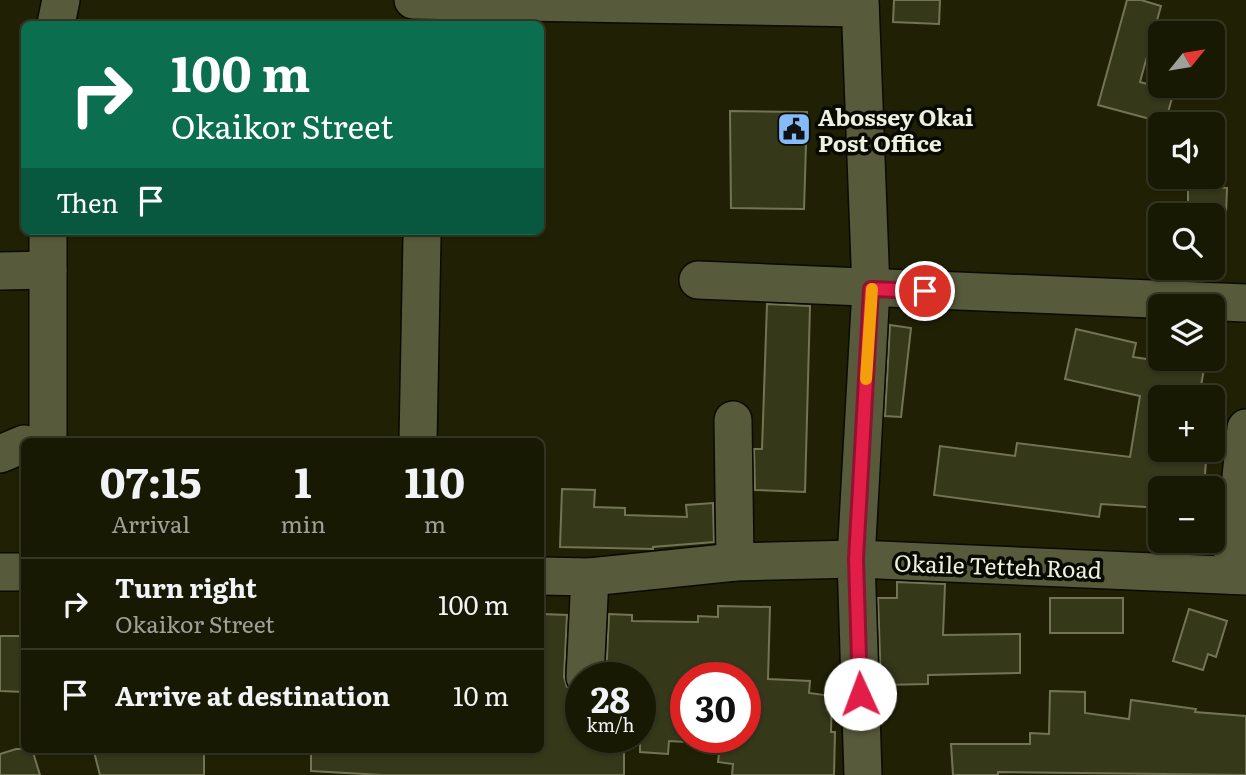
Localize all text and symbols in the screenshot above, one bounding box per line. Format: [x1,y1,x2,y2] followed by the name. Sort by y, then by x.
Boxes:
[1148,21,1225,98] north arrow
[1148,21,1225,553] map controls
[171,34,310,107] text: 100 m
[56,49,147,140] icon: right
[818,99,973,159] place label: Abossey Okai Post Office
[171,101,393,149] text: Okaikor Street
[775,110,813,148] public building icon: Abossey Okai Post Office
[1148,112,1225,189] button: sound
[56,182,118,221] text: Then
[132,182,170,220] icon: arrive
[1148,203,1225,280] button: search
[895,261,955,321] pin
[906,272,944,310] icon: arrive
[1148,294,1225,371] button: layers
[1148,385,1225,462] button: +
[100,449,202,511] text: 07:15
[294,449,312,511] text: 1
[404,449,465,511] text: 110
[1148,476,1225,553] button: −
[111,506,190,540] text: Arrival
[280,506,326,540] text: min
[424,506,446,540] text: m
[893,544,1103,586] street label: Okaile Tetteh Road
[115,567,257,606] text: Turn right
[438,584,509,623] text: 100 m
[56,585,94,623] icon: right
[115,606,275,640] text: Okaikor Street
[823,657,897,731] position arrow
[670,662,761,753] speed limit sign: 30
[591,672,630,724] text: 28
[115,675,390,714] text: Arrive at destination
[453,675,509,714] text: 10 m
[56,676,94,714] icon: arrive
[587,711,634,738] text: km/h

